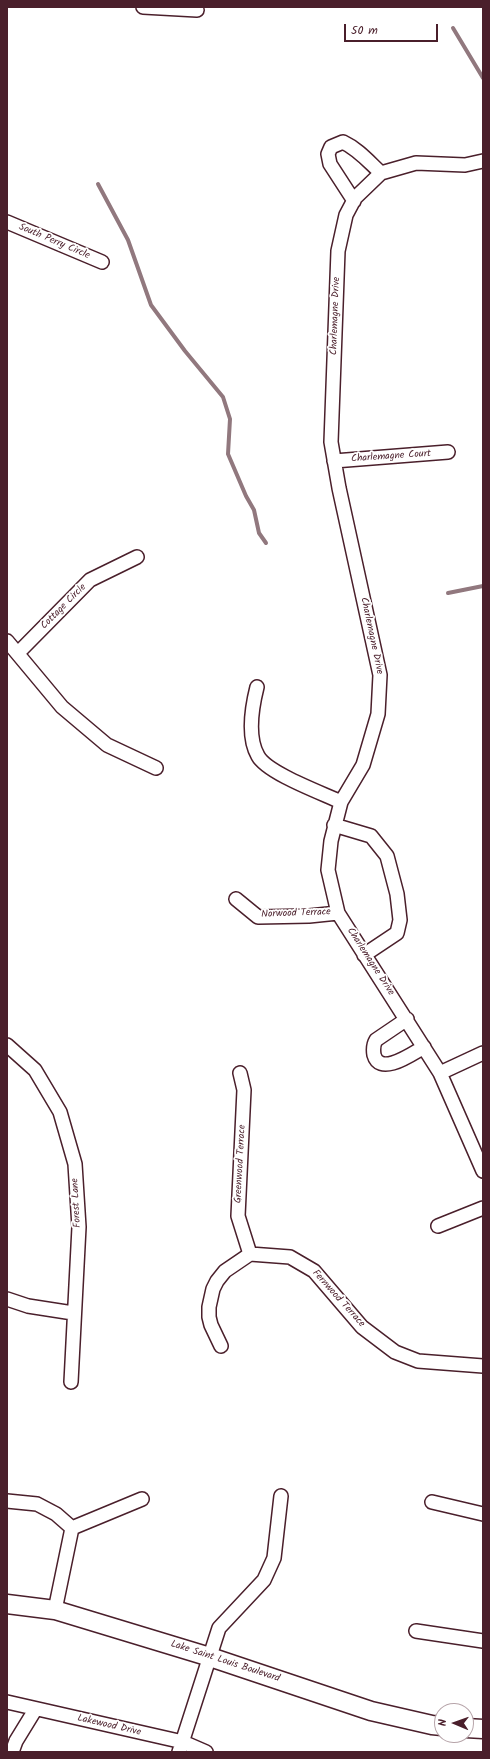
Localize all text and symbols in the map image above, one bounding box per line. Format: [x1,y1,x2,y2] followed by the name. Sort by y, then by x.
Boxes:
[346,16,440,42] scale bar
[351,21,378,40] text: 50 m
[17,222,91,262] street label: South Perry Circle
[329,277,343,355] street label: Charlemagne Drive
[351,448,431,466] street label: Charlemagne Court
[39,582,89,632] street label: Cottage Circle
[357,596,385,676] street label: Charlemagne Drive
[261,907,331,921] street label: Norwood Terrace
[344,926,396,998] street label: Charlemagne Drive
[233,1124,249,1204] street label: Greenwood Terrace
[70,1178,84,1228] street label: Forest Lane
[309,1268,367,1330] street label: Fernwood Terrace
[169,1639,281,1685] street label: Lake Saint Louis Boulevard
[434,1703,474,1743] north arrow
[76,1713,142,1739] street label: Lakewood Drive
[434,1719,452,1726] text: N

